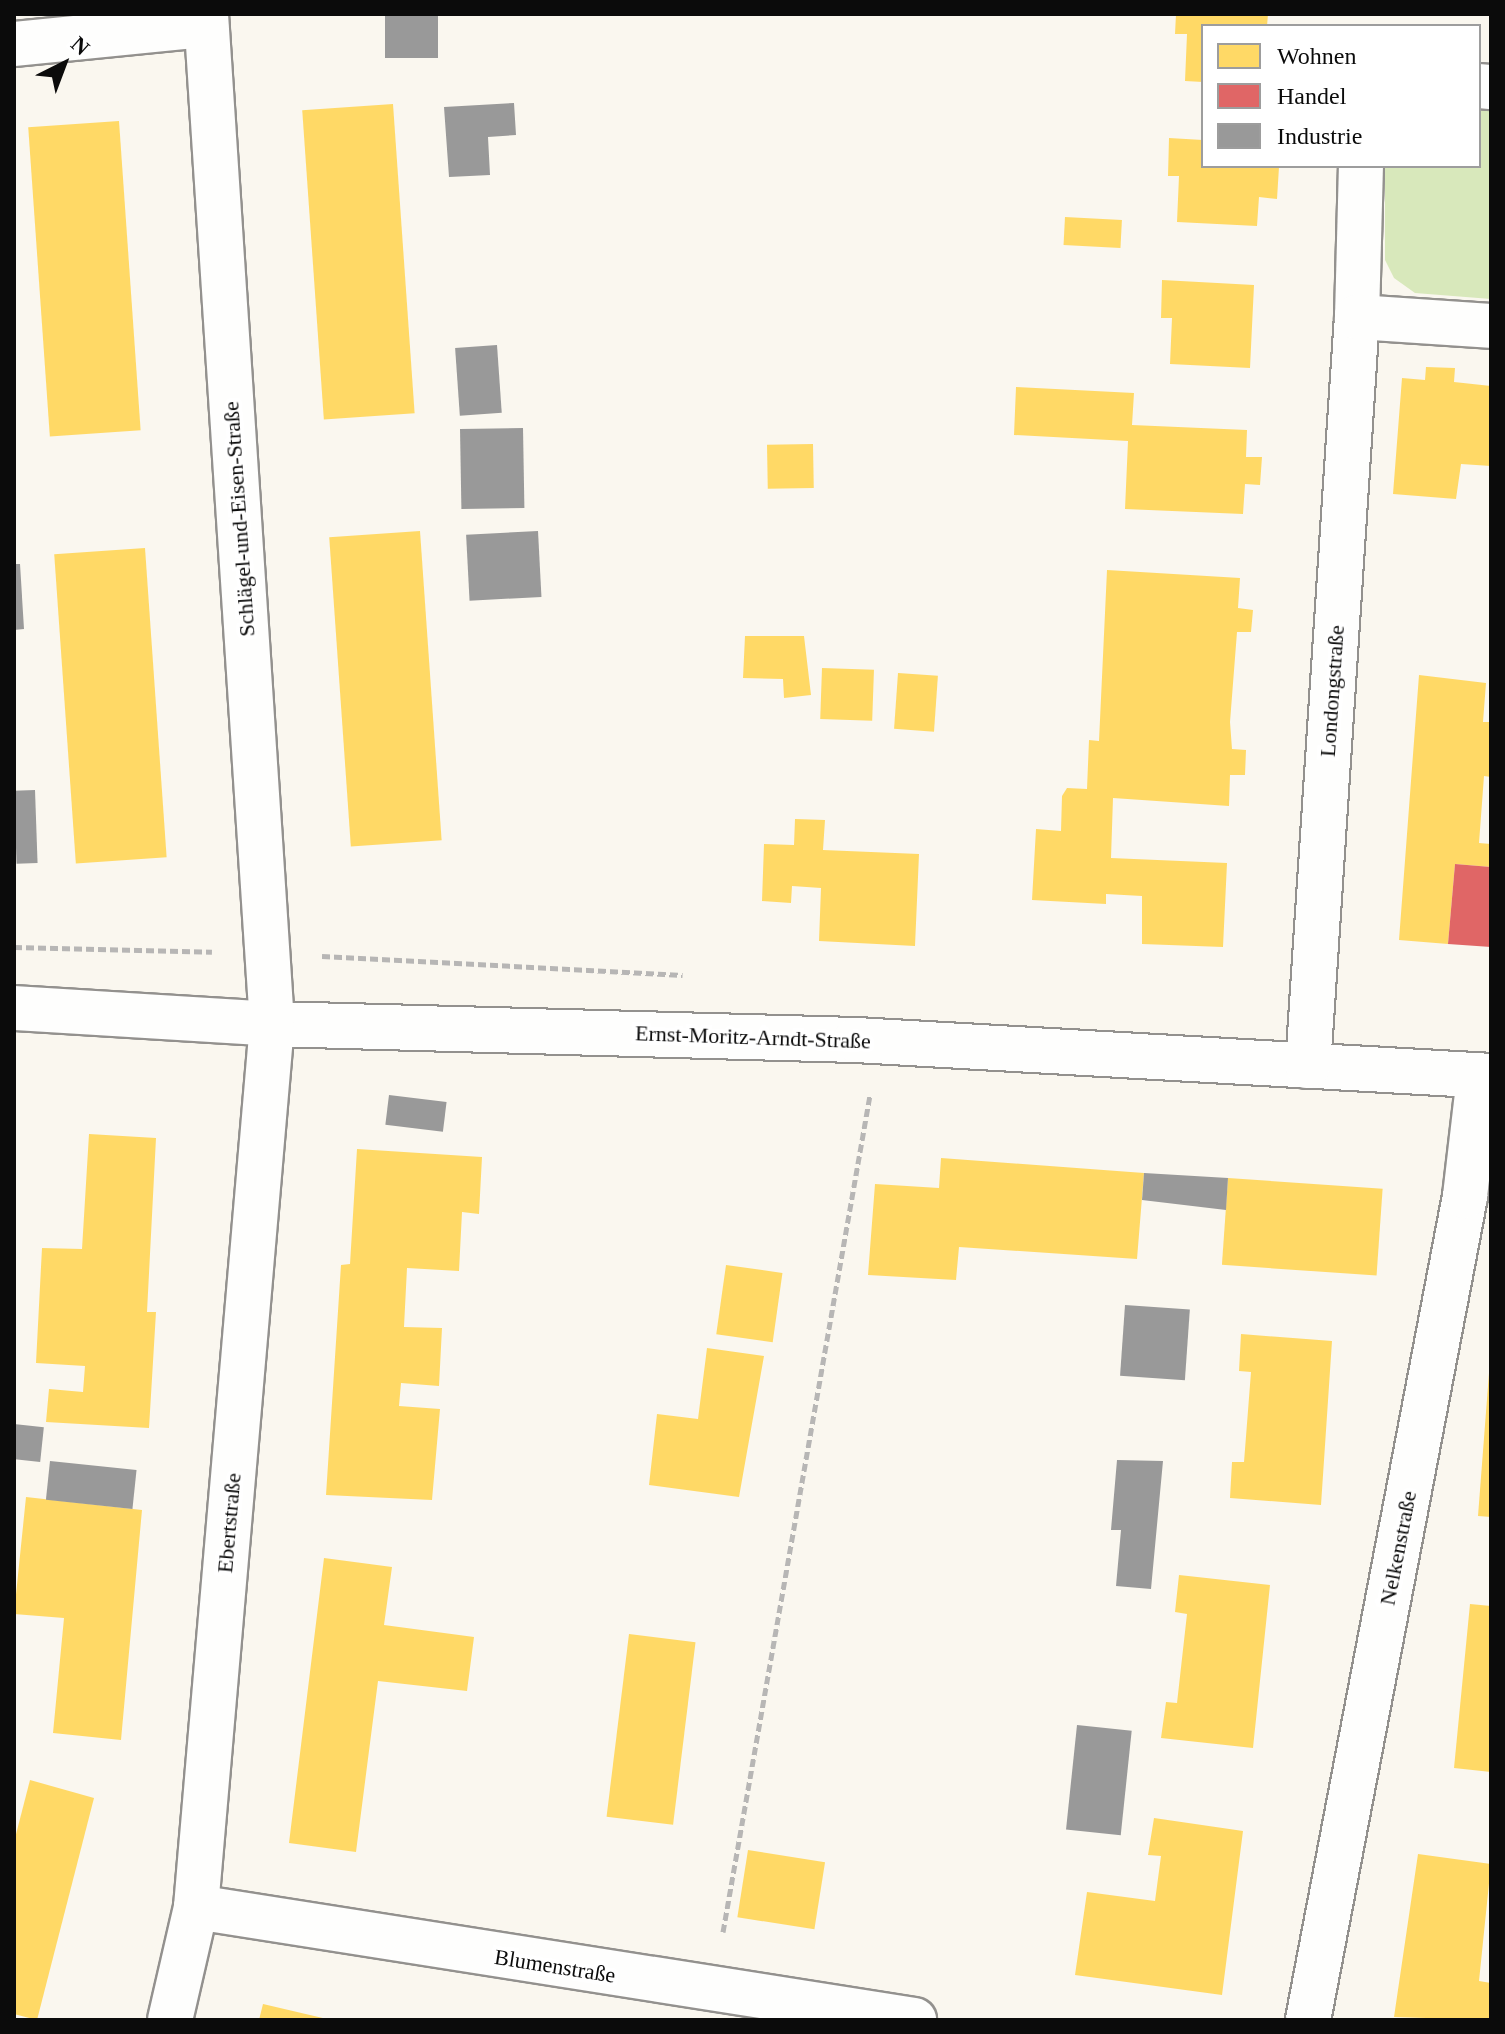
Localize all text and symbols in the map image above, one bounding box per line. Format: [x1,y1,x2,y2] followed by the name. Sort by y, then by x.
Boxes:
[24,24,104,104] north arrow
[1201,24,1481,168] legend
[66,31,95,60] text: N
[1277,43,1356,69] text: Wohnen
[1277,83,1346,109] text: Handel
[1277,123,1362,149] text: Industrie
[218,400,260,638] street label: Schlägel-und-Eisen-Straße
[1314,624,1350,758] street label: Londongstraße
[635,1020,871,1054] street label: Ernst-Moritz-Arndt-Straße
[211,1472,247,1574] street label: Ebertstraße
[1374,1489,1422,1607] street label: Nelkenstraße
[493,1943,617,1989] street label: Blumenstraße

